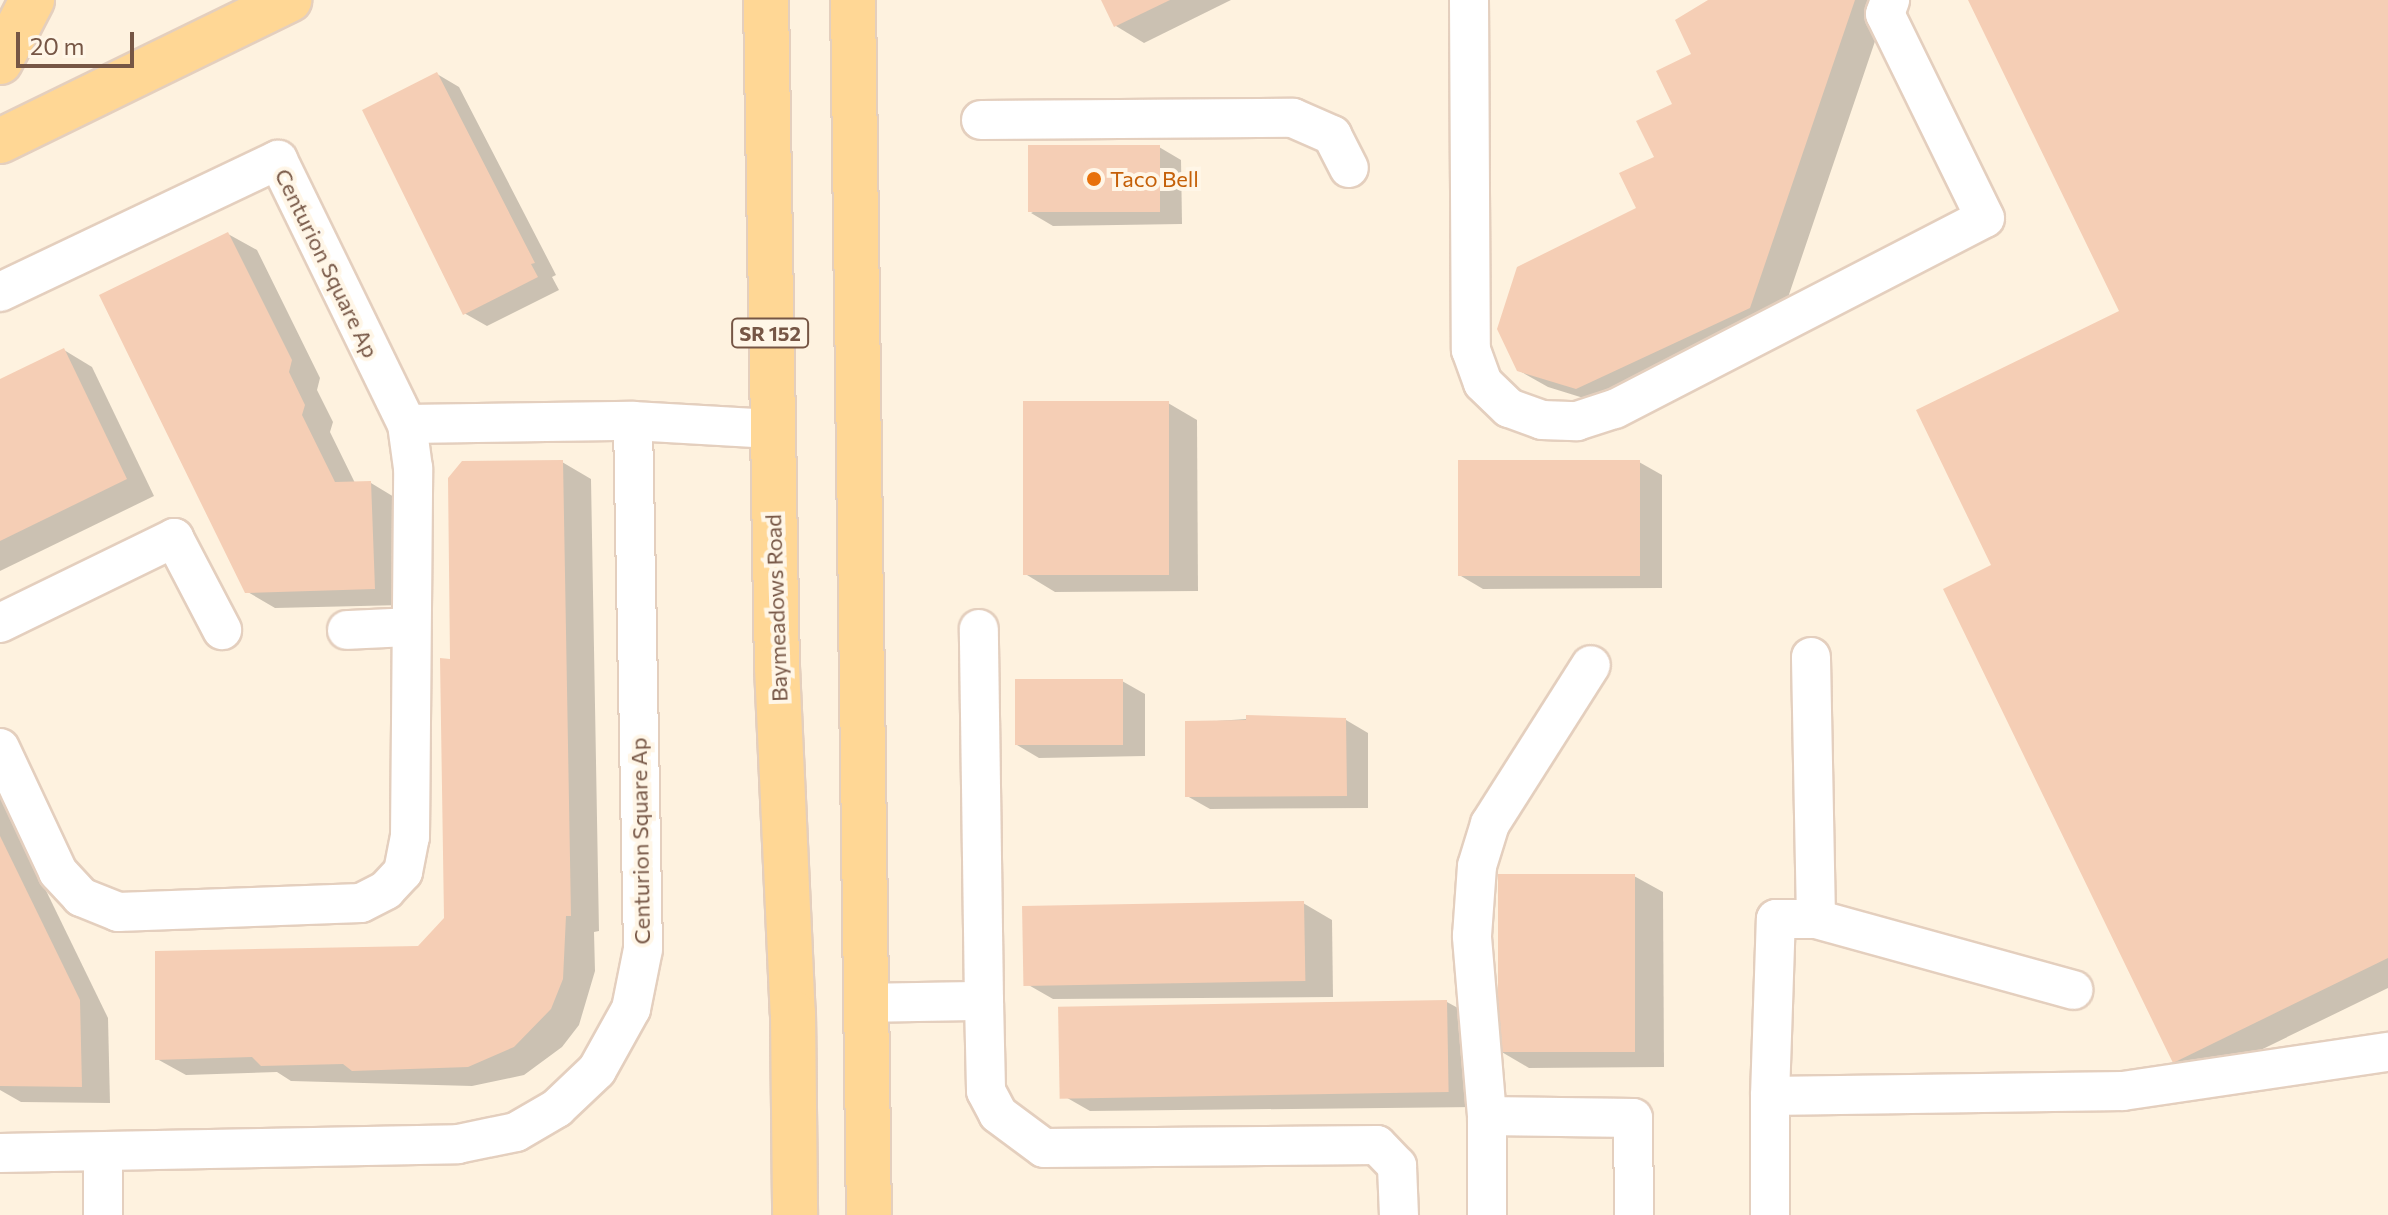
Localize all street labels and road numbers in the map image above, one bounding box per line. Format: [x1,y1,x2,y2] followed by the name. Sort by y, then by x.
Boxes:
[270,164,384,362] street label: Centurion Square Ap
[730,317,810,349] road number: SR 152
[760,514,792,702] street label: Baymeadows Road
[625,737,655,945] street label: Centurion Square Ap

